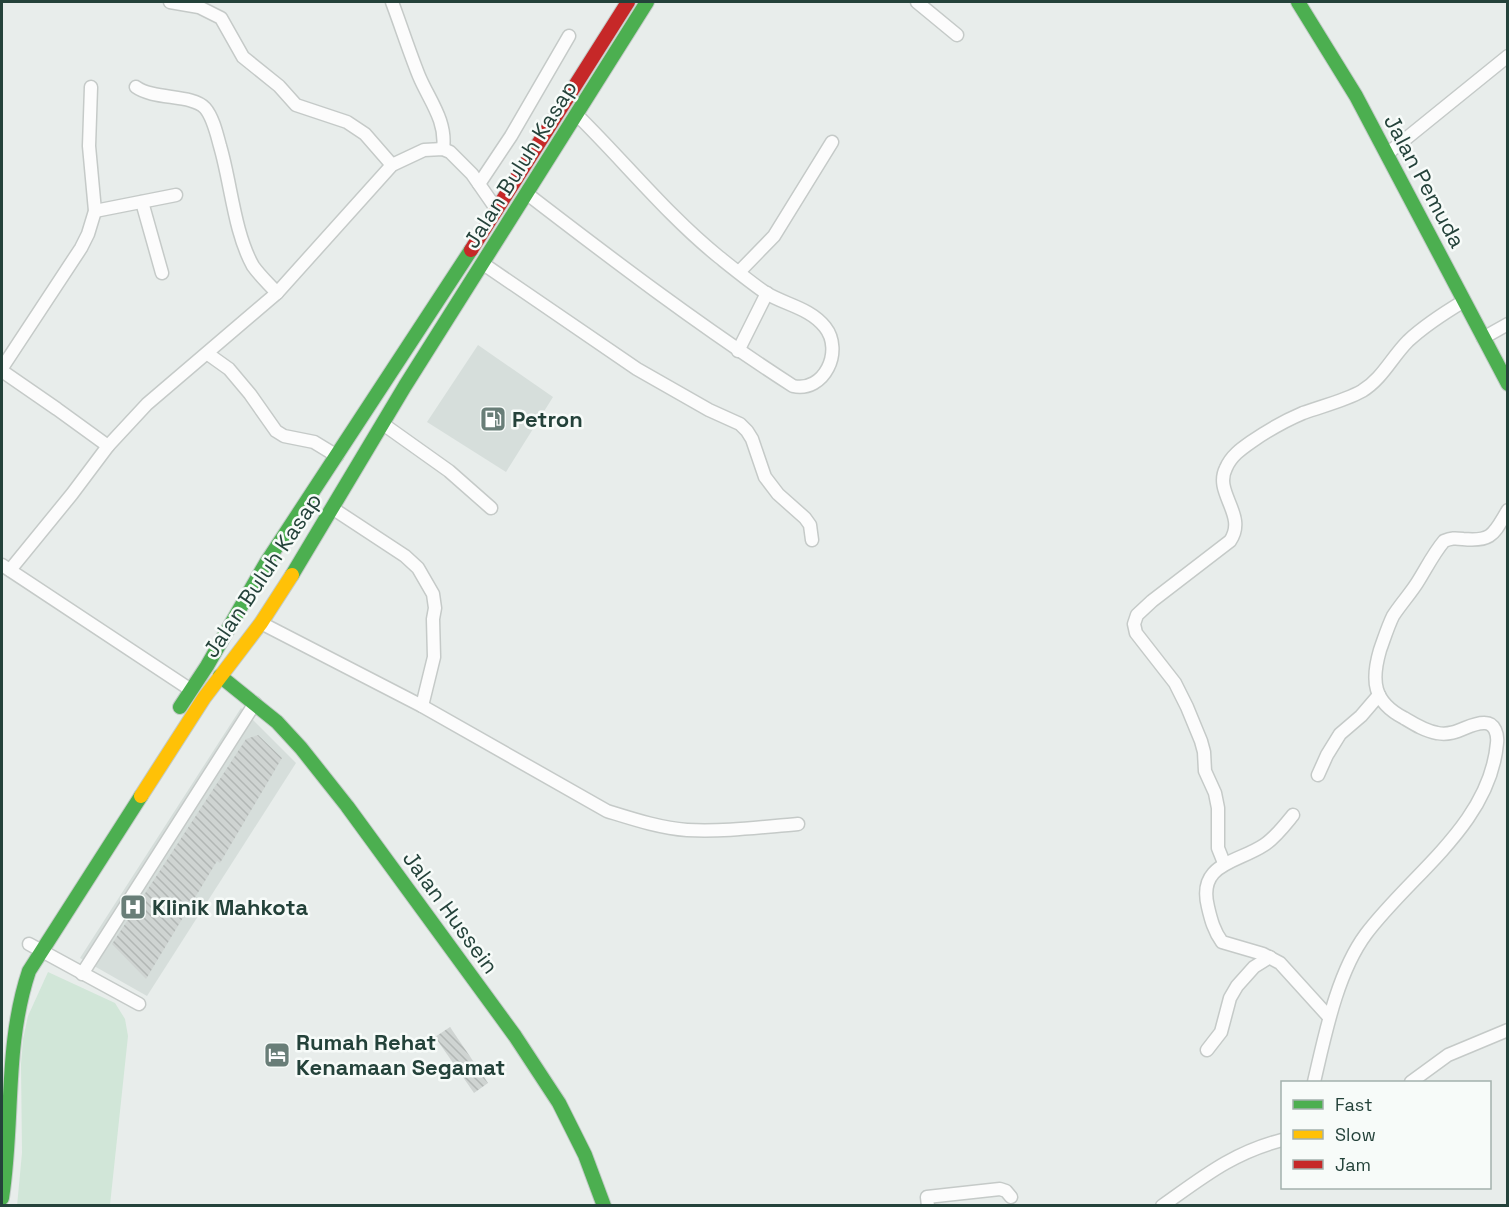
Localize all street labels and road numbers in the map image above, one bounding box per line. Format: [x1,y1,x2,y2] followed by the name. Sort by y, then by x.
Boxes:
[457,75,583,253] street label: Jalan Buluh Kasap
[1378,109,1472,253] street label: Jalan Pemuda
[197,487,327,663] street label: Jalan Buluh Kasap
[397,845,505,979] street label: Jalan Hussein

